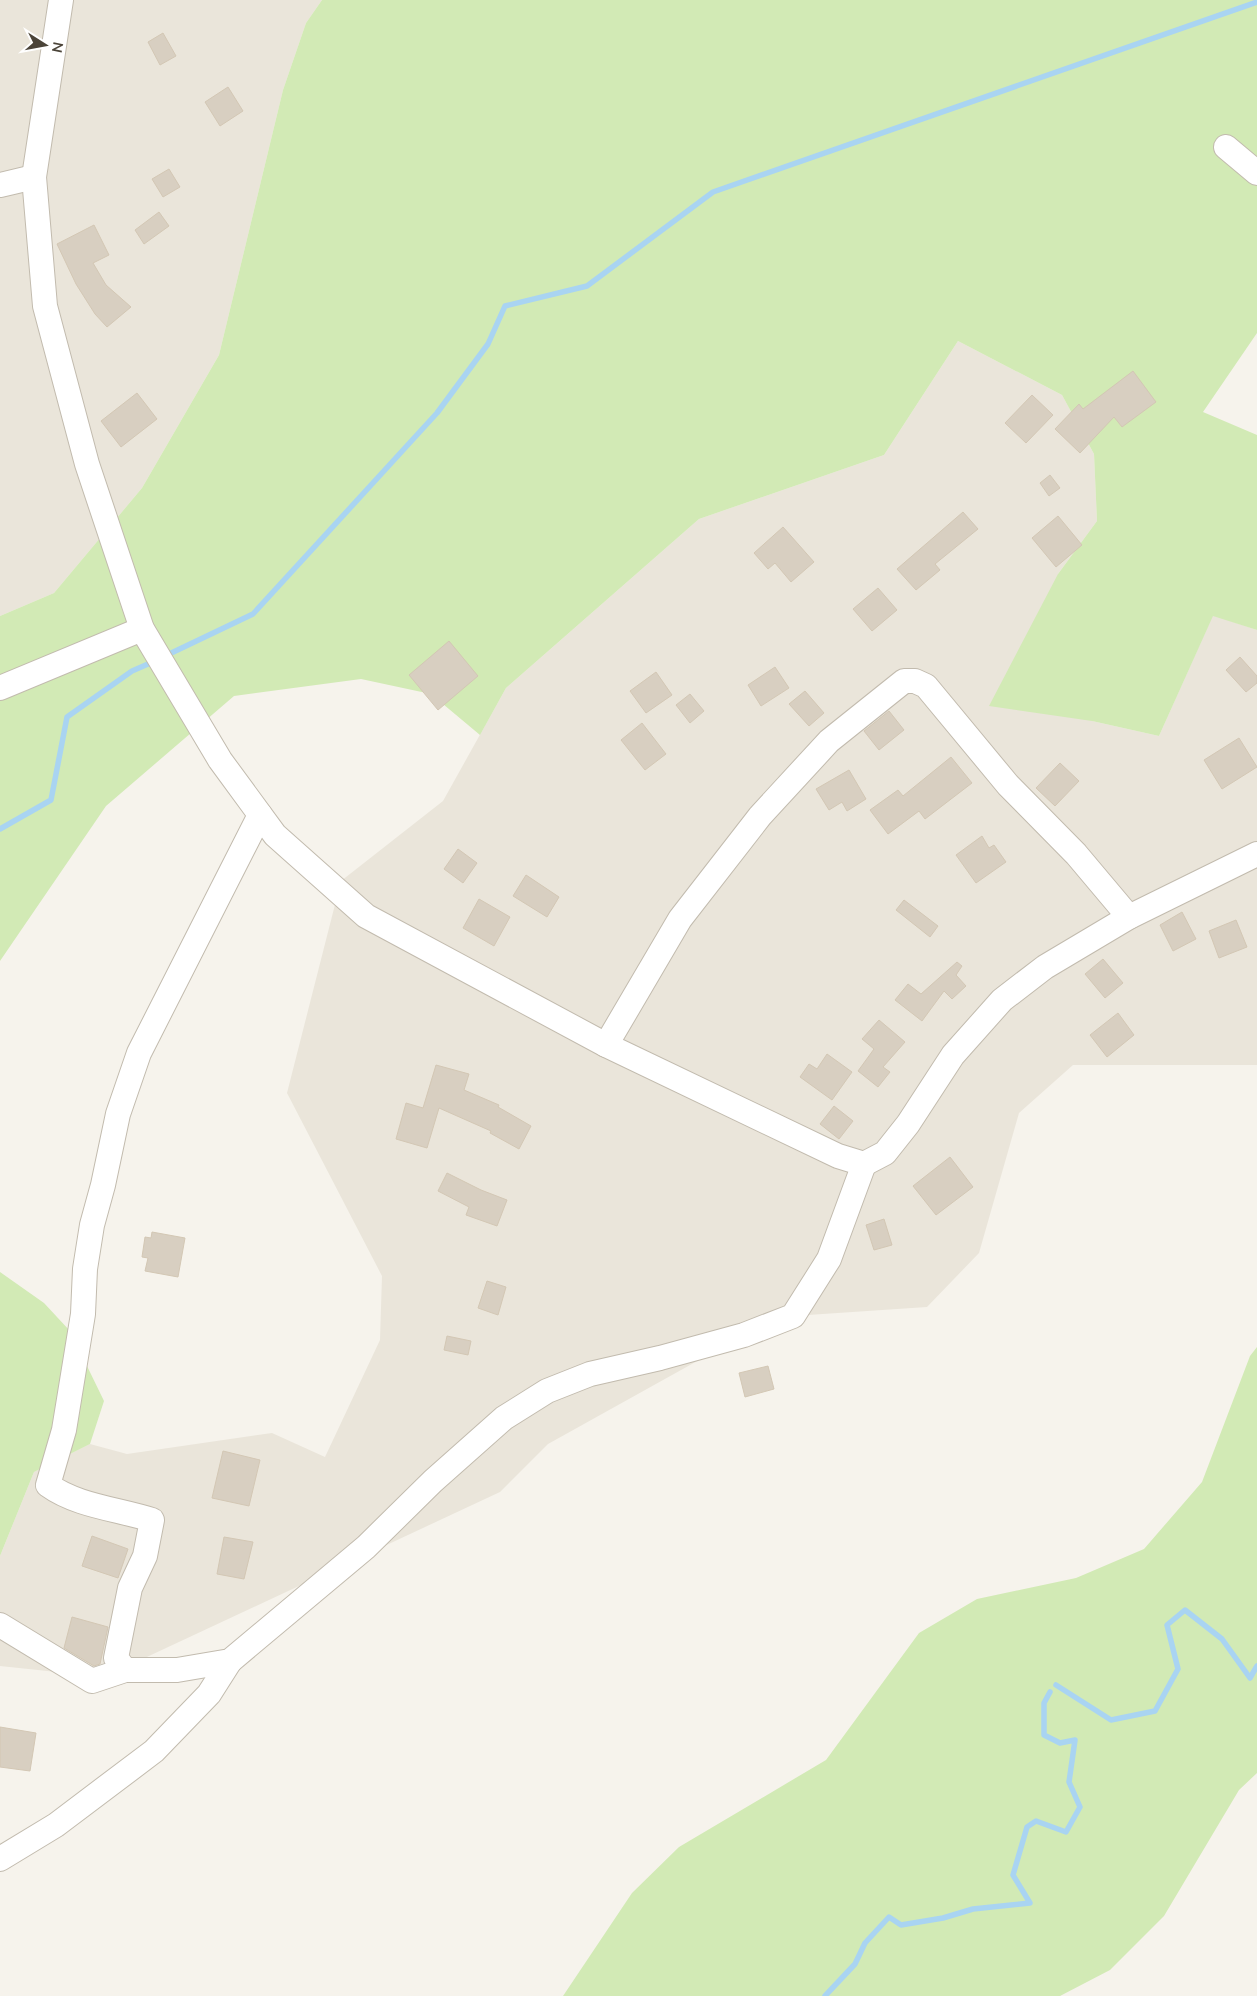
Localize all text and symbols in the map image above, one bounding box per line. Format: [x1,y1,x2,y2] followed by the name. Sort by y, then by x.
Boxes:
[20,20,70,70] north arrow
[48,41,68,54] text: N

